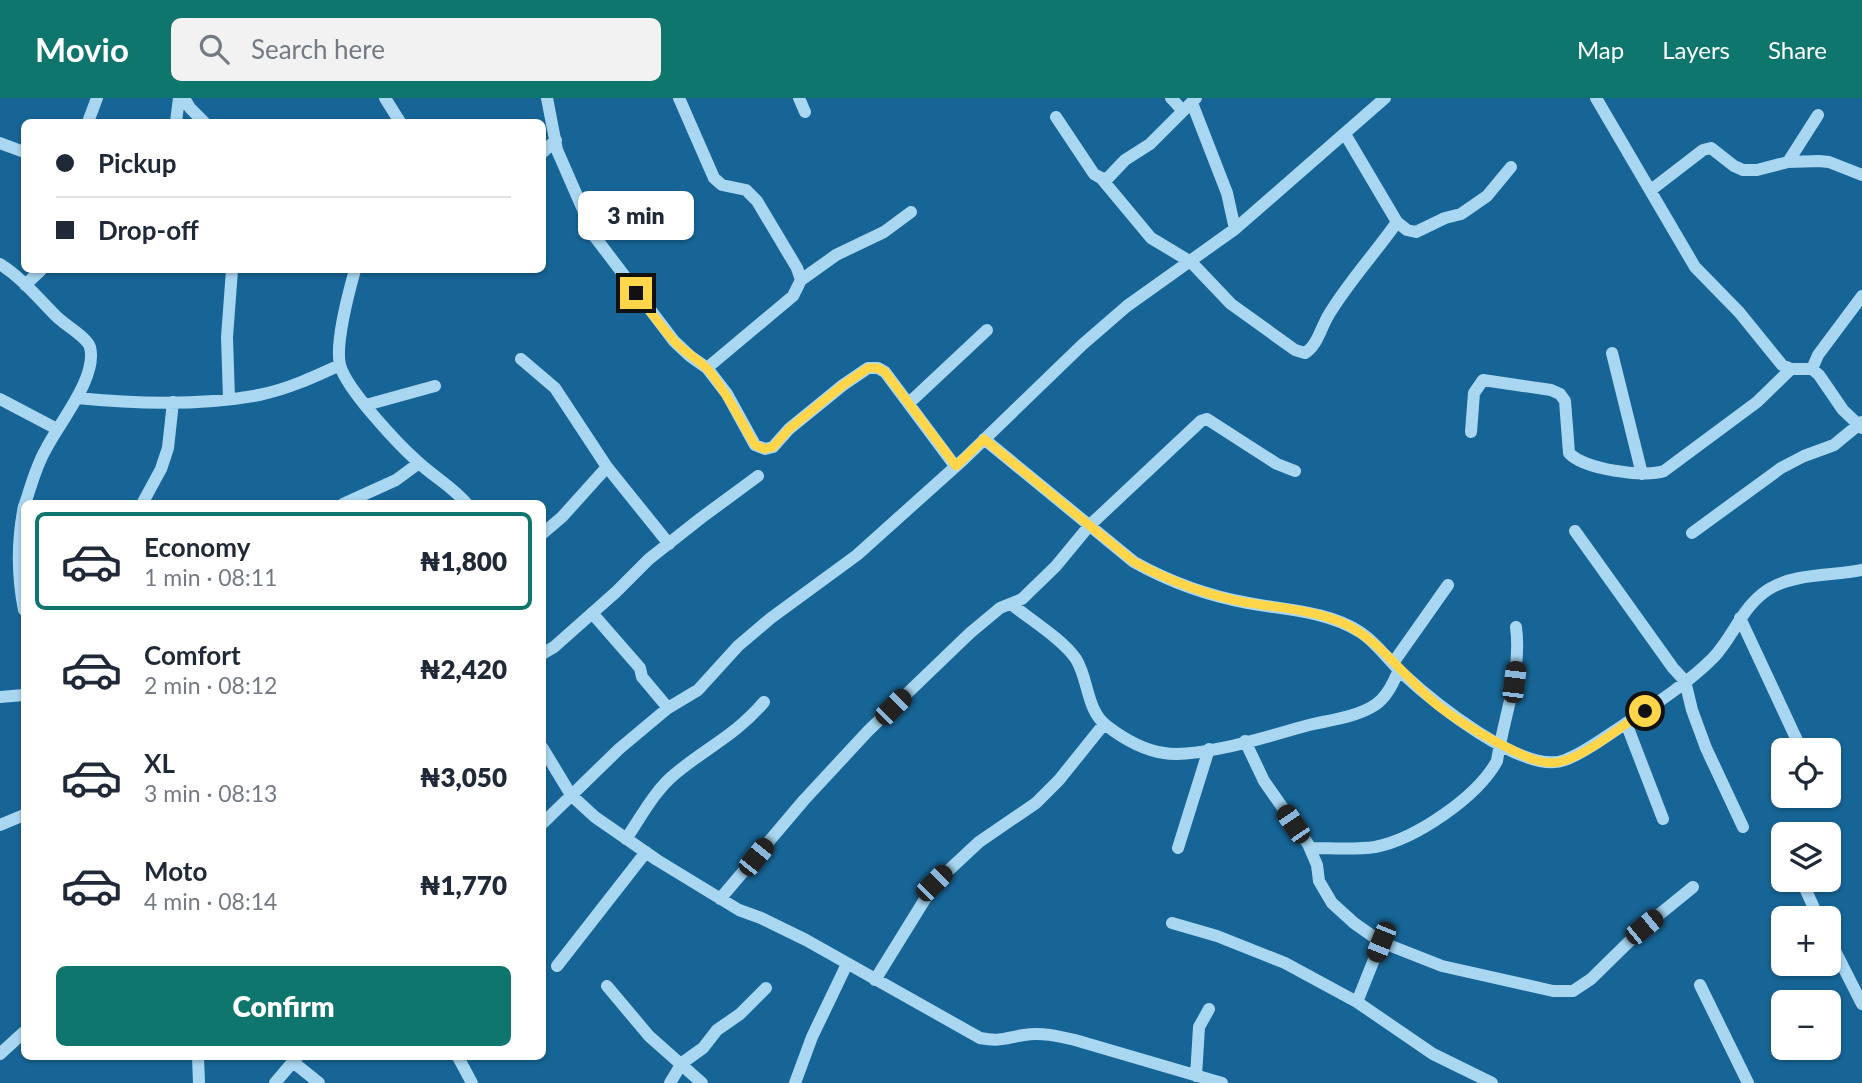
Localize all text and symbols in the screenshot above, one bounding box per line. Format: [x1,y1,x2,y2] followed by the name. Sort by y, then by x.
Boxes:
[171,18,661,81] search box
[35,29,129,69] text: Movio
[195,30,233,68] icon: search
[251,33,385,65] text: Search here
[1577,35,1624,64] text: Map
[1662,35,1730,64] text: Layers
[1768,35,1827,64] text: Share
[98,147,177,179] text: Pickup
[578,192,694,240] callout: 3 min
[607,201,665,229] text: 3 min
[98,214,199,246] text: Drop-off
[620,277,652,309] route end
[60,530,123,593] icon: car
[144,531,250,563] text: Economy
[420,545,507,577] text: ₦1,800
[144,563,277,591] text: 1 min · 08:11
[60,638,123,701] icon: car
[144,639,241,671] text: Comfort
[420,653,507,685] text: ₦2,420
[1502,660,1527,704] car
[144,671,277,699] text: 2 min · 08:12
[871,685,916,729] car
[1629,695,1661,727] route start
[1771,738,1841,1060] map controls
[1771,738,1841,808] button: locate
[60,746,123,809] icon: car
[144,747,175,779] text: XL
[420,761,507,793] text: ₦3,050
[144,779,277,807] text: 3 min · 08:13
[1273,801,1314,847] car
[1771,822,1841,892] button: layers
[735,834,778,880] car
[60,854,123,917] icon: car
[144,855,207,887] text: Moto
[912,861,957,905] car
[420,869,507,901] text: ₦1,770
[144,887,277,915] text: 4 min · 08:14
[1622,906,1667,948] car
[1771,906,1841,976] button: +
[1364,919,1399,965] car
[56,966,511,1046] button: Confirm
[1771,990,1841,1060] button: −

